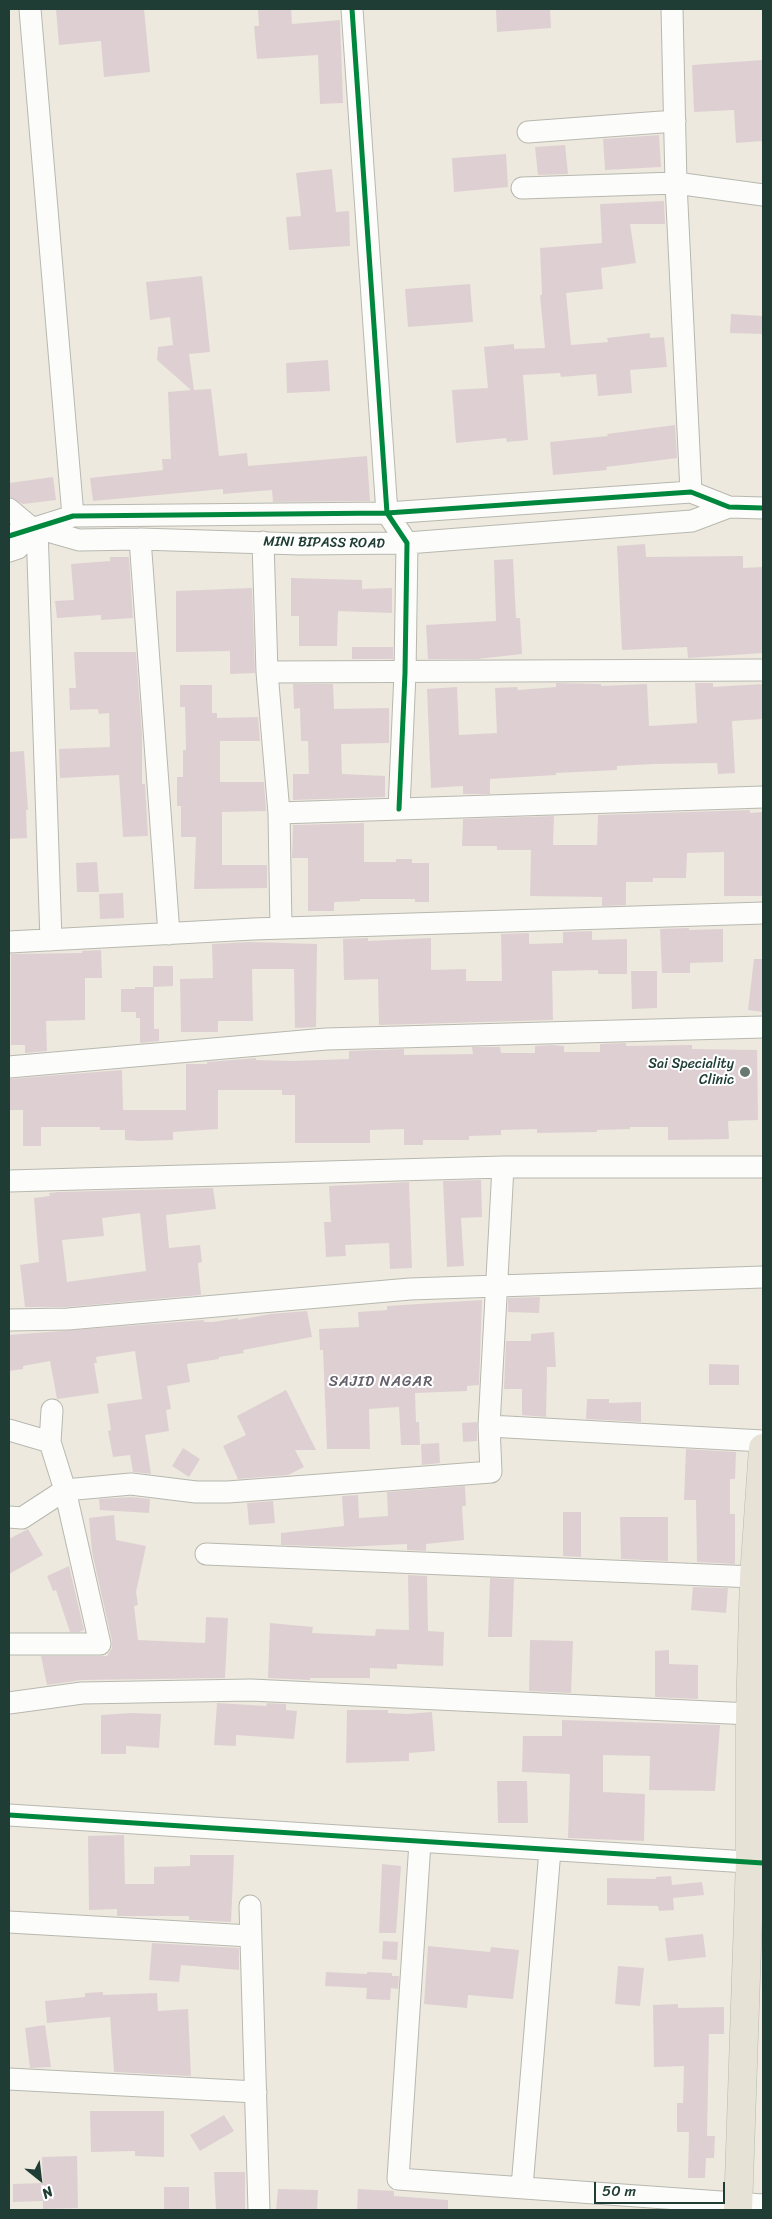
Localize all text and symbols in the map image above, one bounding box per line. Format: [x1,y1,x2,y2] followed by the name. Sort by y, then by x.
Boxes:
[263,534,385,552] street label: MINI BIPASS ROAD
[648,1056,734,1088] place label: Sai Speciality Clinic
[738,1065,752,1079] marker: Sai Speciality Clinic
[328,1373,434,1391] district label: SAJID NAGAR
[15,2154,65,2204] north arrow
[597,2172,728,2204] scale bar
[602,2178,636,2204] text: 50 m
[37,2179,58,2206] text: N

